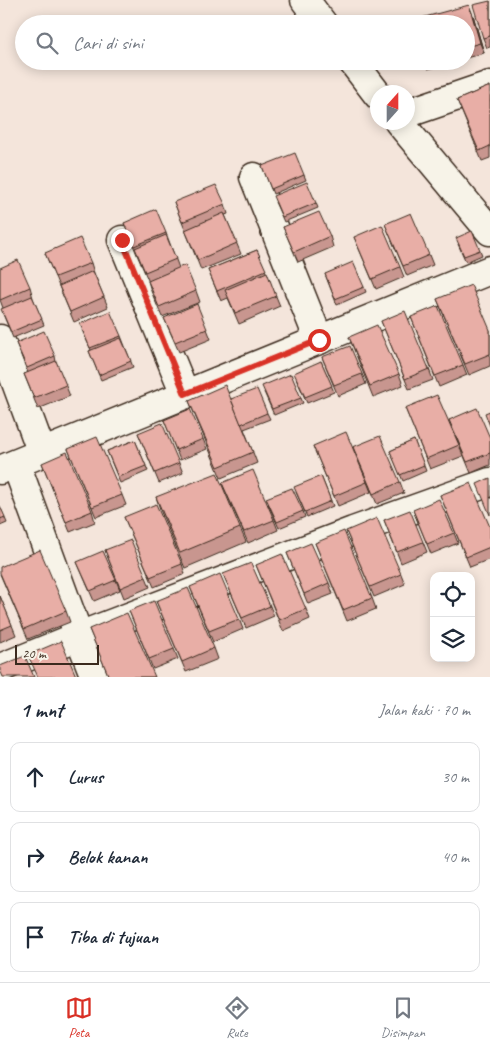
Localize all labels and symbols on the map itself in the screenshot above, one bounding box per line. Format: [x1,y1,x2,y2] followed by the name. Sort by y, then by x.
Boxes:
[370,85,415,130] north arrow
[111,229,134,252] route end
[308,329,331,352] route start
[15,642,99,665] scale bar

